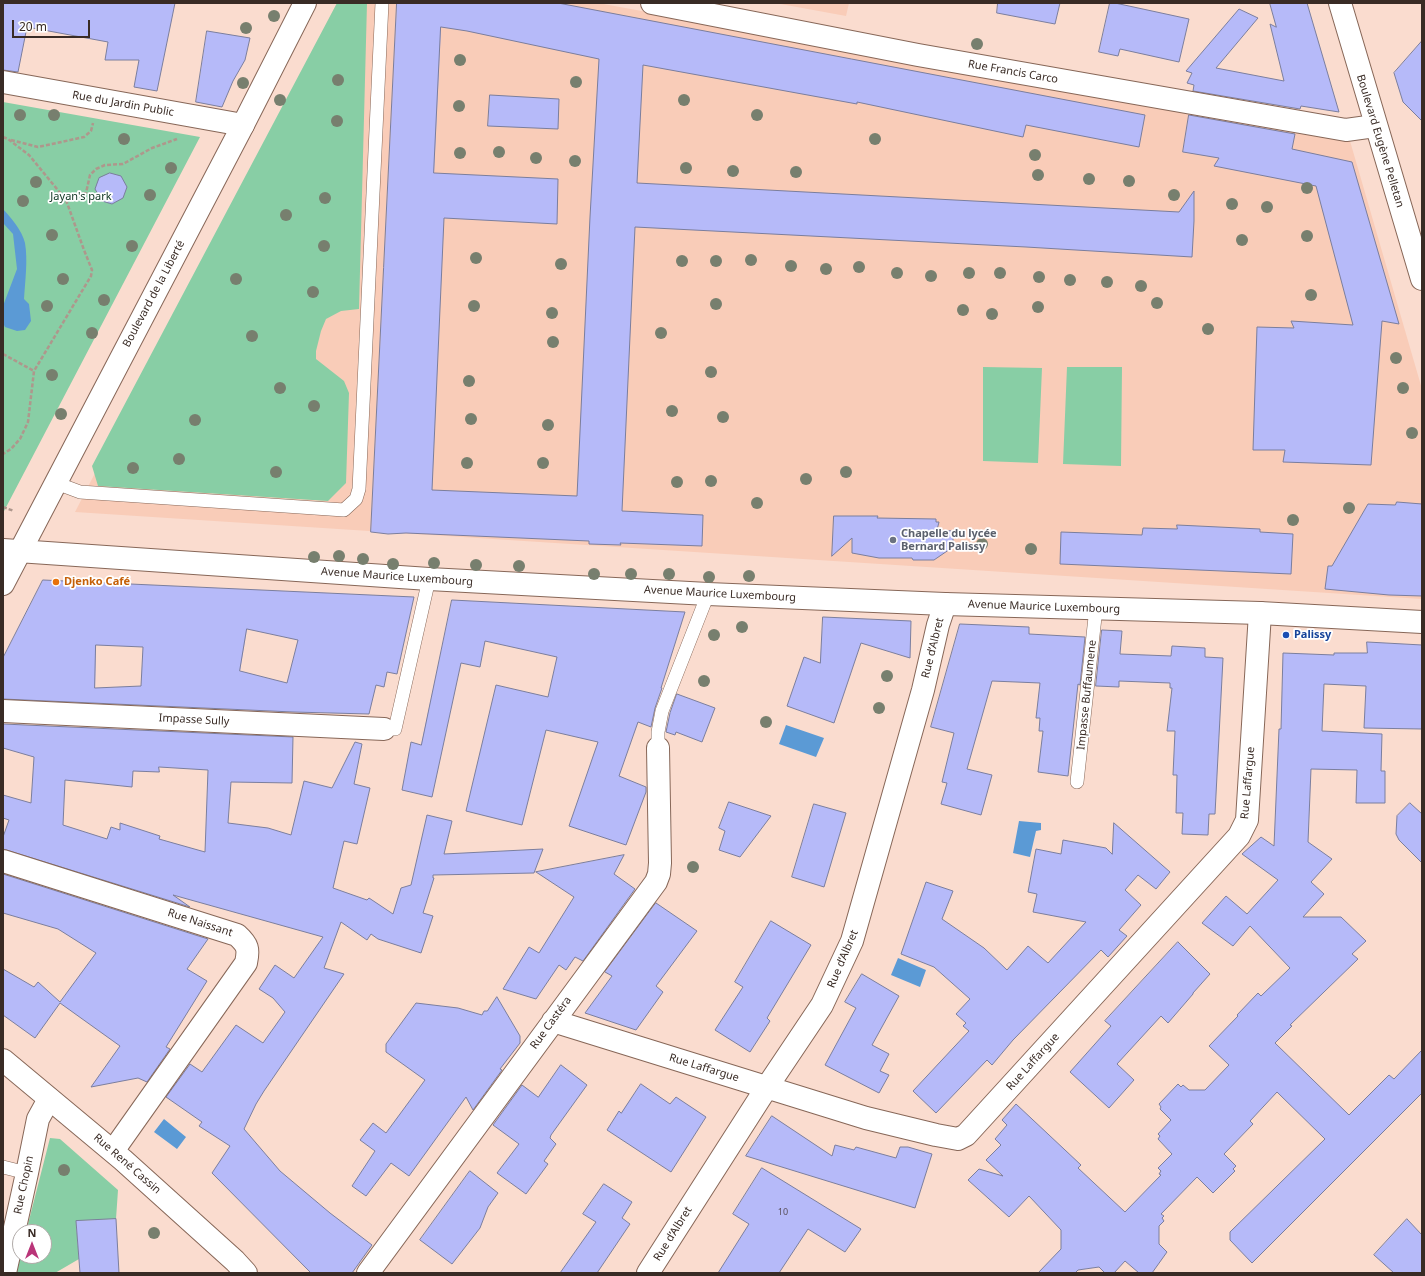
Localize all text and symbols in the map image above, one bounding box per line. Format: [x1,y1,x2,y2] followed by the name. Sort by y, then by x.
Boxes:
[14,12,92,38] scale bar
[19,18,47,35] text: 20 m
[967,58,1059,86] street label: Rue Francis Carco
[1353,73,1407,209] street label: Boulevard Eugène Pelletan
[71,89,175,119] street label: Rue du Jardin Public
[50,190,112,204] park label: Jayan's park
[120,238,188,350] street label: Boulevard de la Liberté
[901,527,997,553] place label: Chapelle du lycée Bernard Palissy
[888,535,898,545] marker: Chapelle du lycée Bernard Palissy
[321,565,473,589] street label: Avenue Maurice Luxembourg
[64,575,130,589] place label: Djenko Café
[51,577,61,587] marker: Djenko Café
[644,583,796,605] street label: Avenue Maurice Luxembourg
[968,598,1120,616] street label: Avenue Maurice Luxembourg
[919,616,947,680] street label: Rue d’Albret
[1294,628,1331,642] place label: Palissy
[1281,630,1291,640] marker: Palissy
[1075,639,1099,751] street label: Impasse Buffaumene
[158,712,230,728] street label: Impasse Sully
[1238,746,1258,820] street label: Rue Laffargue
[166,906,234,940] street label: Rue Naissant
[825,928,861,990] street label: Rue d’Albret
[528,994,574,1052] street label: Rue Castéra
[1004,1031,1062,1093] street label: Rue Laffargue
[667,1051,741,1085] street label: Rue Laffargue
[91,1131,163,1197] street label: Rue René Cassin
[11,1155,37,1215] street label: Rue Chopin
[651,1204,695,1264] street label: Rue d’Albret
[778,1207,788,1217] house number: 10
[12,1224,52,1264] north arrow
[28,1225,36,1240] text: N

